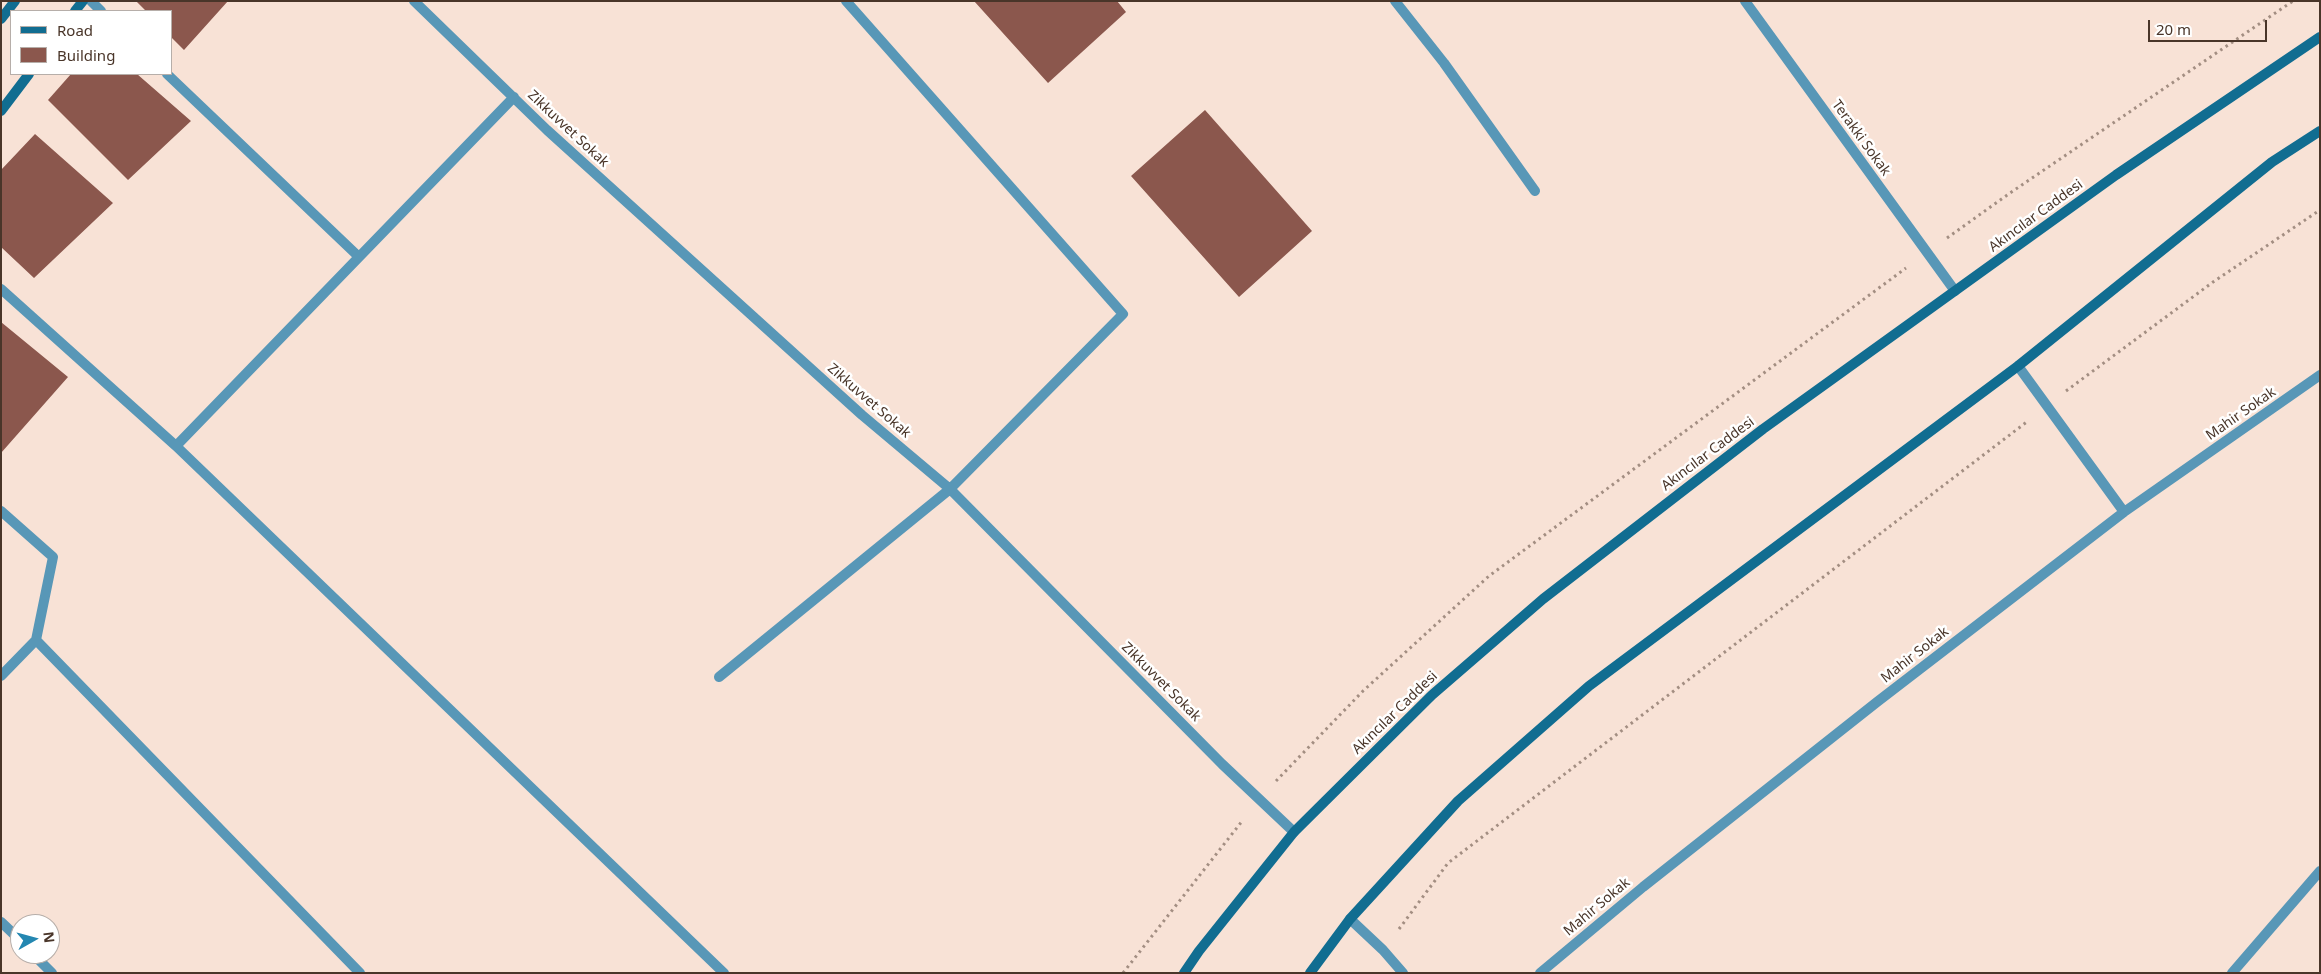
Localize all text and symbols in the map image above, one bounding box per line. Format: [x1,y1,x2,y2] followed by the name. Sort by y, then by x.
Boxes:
[10,10,172,75] legend
[2151,10,2270,42] scale bar
[2156,19,2191,39] text: 20 m
[57,20,93,40] text: Road
[57,45,115,65] text: Building
[524,87,612,171] street label: Zikkuvvet Sokak
[1828,97,1894,179] street label: Terakki Sokak
[1986,176,2086,256] street label: Akıncılar Caddesi
[824,360,914,442] street label: Zikkuvvet Sokak
[2203,384,2279,444] street label: Mahir Sokak
[1658,414,1758,494] street label: Akıncılar Caddesi
[1878,623,1952,687] street label: Mahir Sokak
[1118,639,1204,725] street label: Zikkuvvet Sokak
[1349,668,1441,758] street label: Akıncılar Caddesi
[1560,874,1634,940] street label: Mahir Sokak
[10,914,60,964] north arrow
[39,930,60,944] text: N

